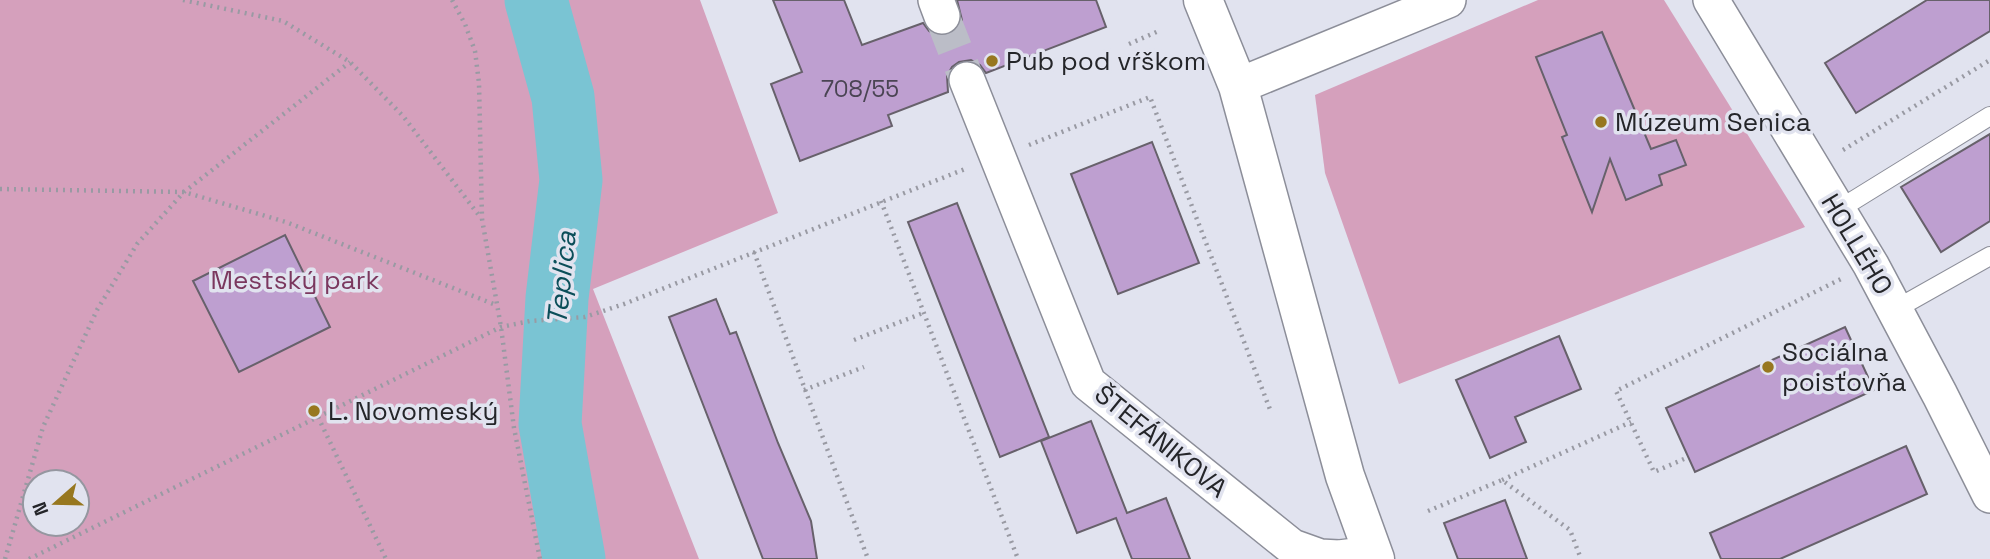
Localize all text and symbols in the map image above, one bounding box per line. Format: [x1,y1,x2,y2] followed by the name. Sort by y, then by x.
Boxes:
[1006,44,1206,78] place label: Pub pod vŕškom
[984,53,1000,69] marker: Pub pod vŕškom
[821,74,899,104] house number: 708/55
[1615,105,1811,139] place label: Múzeum Senica
[1593,114,1609,130] marker: Múzeum Senica
[1814,187,1900,301] street label: HOLLÉHO
[538,228,584,327] water label: Teplica
[210,263,380,297] park label: Mestský park
[1782,335,1907,399] place label: Sociálna poisťovňa
[1760,359,1776,375] marker: Sociálna poisťovňa
[1088,377,1234,505] street label: ŠTEFÁNIKOVA
[328,394,498,428] place label: L. Novomeský
[306,403,322,419] marker: L. Novomeský
[21,468,91,538] north arrow
[27,498,54,519] text: N

